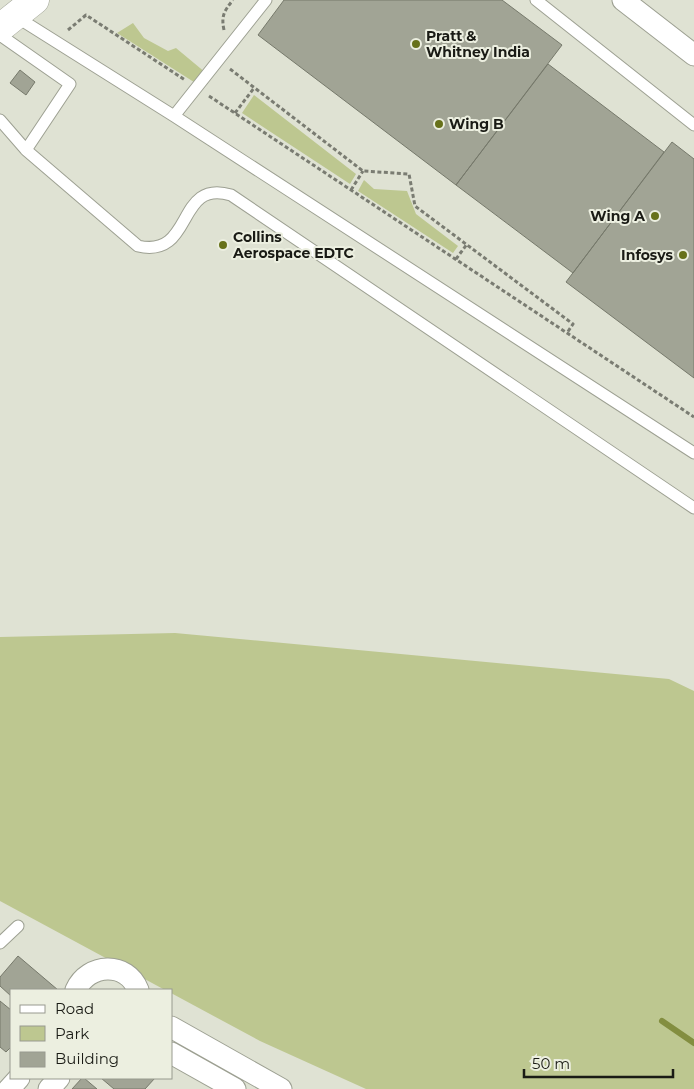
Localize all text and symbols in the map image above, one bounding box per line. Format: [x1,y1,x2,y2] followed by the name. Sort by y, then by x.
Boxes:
[426,27,530,61] place label: Pratt & Whitney India
[410,38,422,50] marker: Pratt & Whitney India
[449,115,504,133] place label: Wing B
[433,118,445,130] marker: Wing B
[590,207,645,225] place label: Wing A
[649,210,661,222] marker: Wing A
[232,228,354,262] place label: Collins Aerospace EDTC
[217,239,229,251] marker: Collins Aerospace EDTC
[621,246,674,264] place label: Infosys
[677,249,689,261] marker: Infosys
[10,989,172,1079] legend
[55,999,94,1018] text: Road
[55,1024,89,1043] text: Park
[524,1046,673,1078] scale bar
[55,1049,119,1068] text: Building
[532,1054,570,1073] text: 50 m

